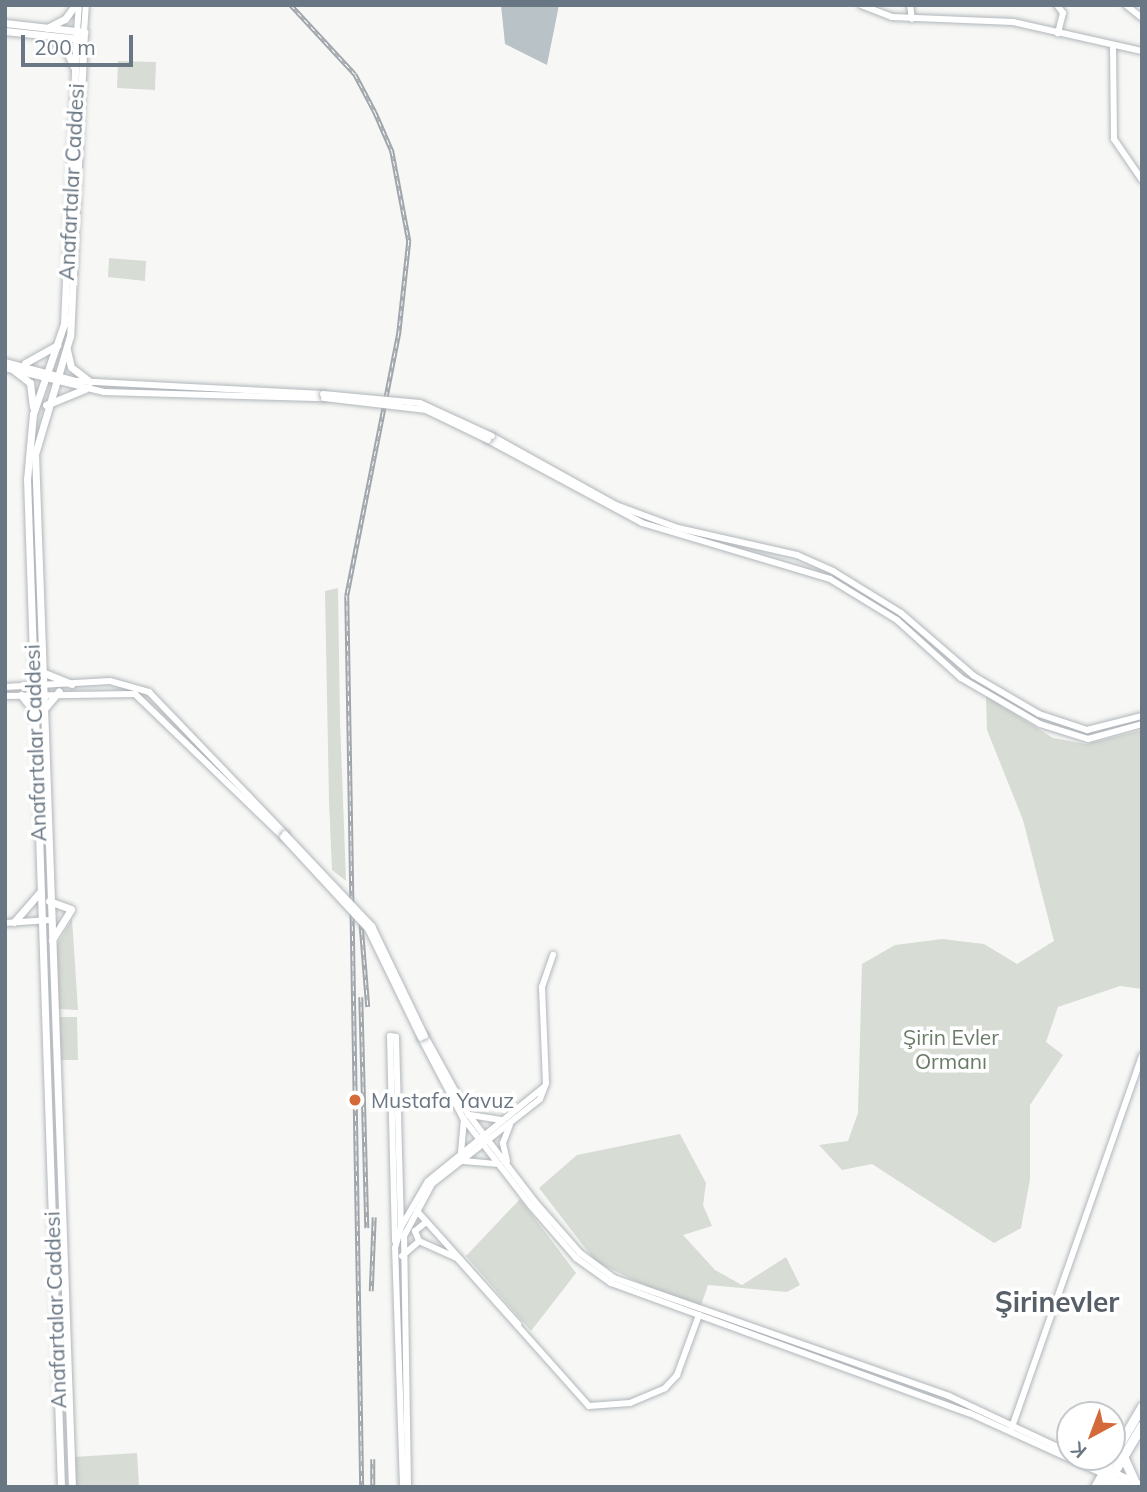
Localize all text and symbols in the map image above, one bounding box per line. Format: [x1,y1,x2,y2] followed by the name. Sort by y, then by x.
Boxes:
[24,21,136,65] scale bar
[34,34,96,60] text: 200 m
[53,83,89,281] street label: Anafartalar Caddesi
[19,644,51,842] street label: Anafartalar Caddesi
[903,1024,999,1074] park label: Şirin Evler Ormanı
[371,1087,514,1113] place label: Mustafa Yavuz
[345,1090,365,1110] marker: Mustafa Yavuz
[39,1211,71,1409] street label: Anafartalar Caddesi
[995,1285,1119,1319] district label: Şirinevler
[1056,1401,1126,1471] north arrow
[1066,1437,1091,1464] text: K

